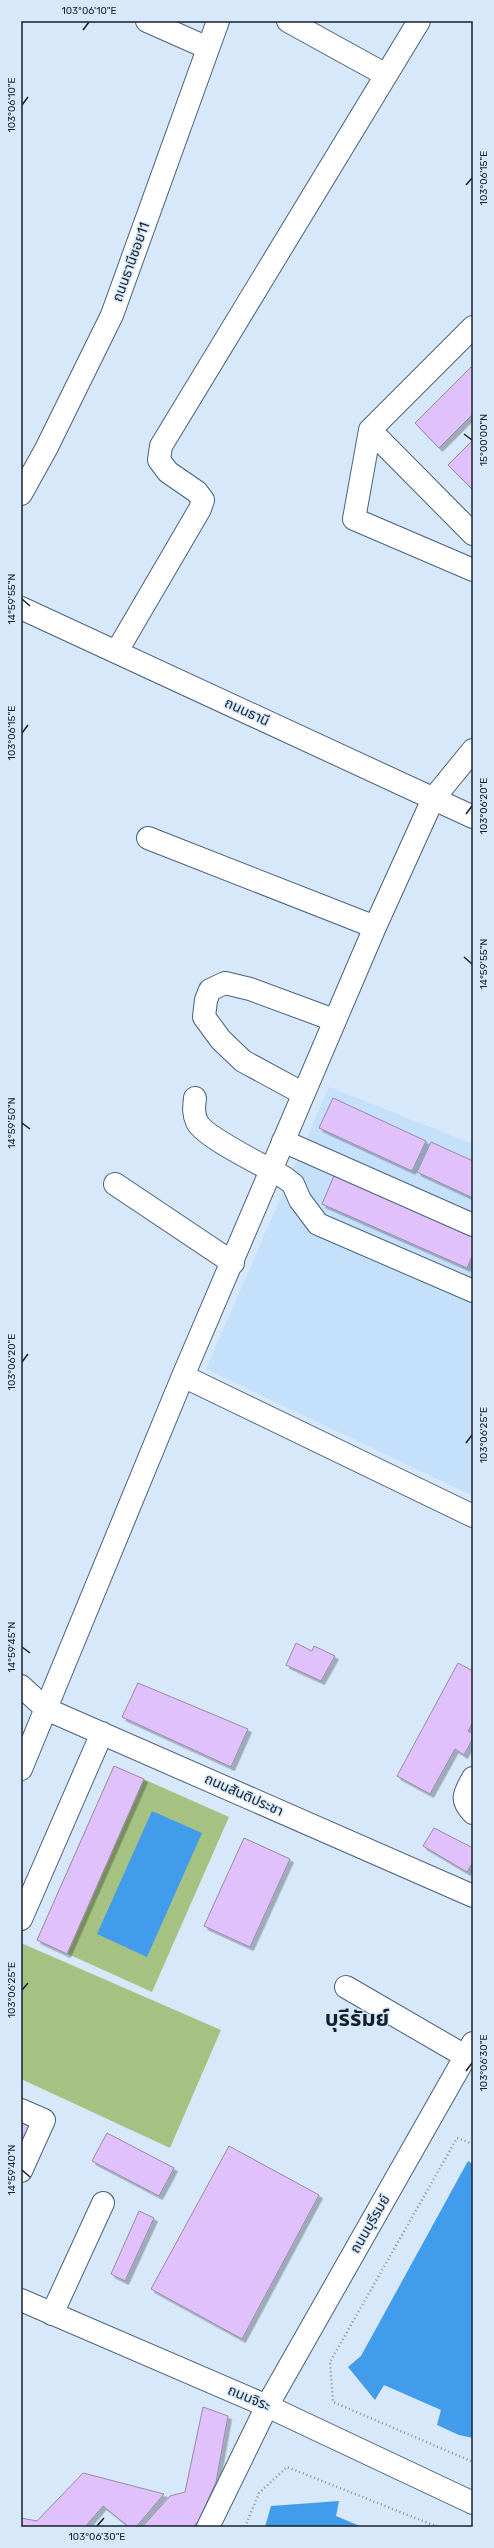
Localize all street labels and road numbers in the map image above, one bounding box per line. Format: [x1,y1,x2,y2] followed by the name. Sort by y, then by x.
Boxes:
[109,220,153,304] street label: ถนนธานีซอย11
[222,694,272,730] street label: ถนนธานี
[202,1770,286,1820] street label: ถนนสันติประชา
[346,2192,394,2256] street label: ถนนบุรีรมย์
[225,2381,273,2415] street label: ถนนจิระ

